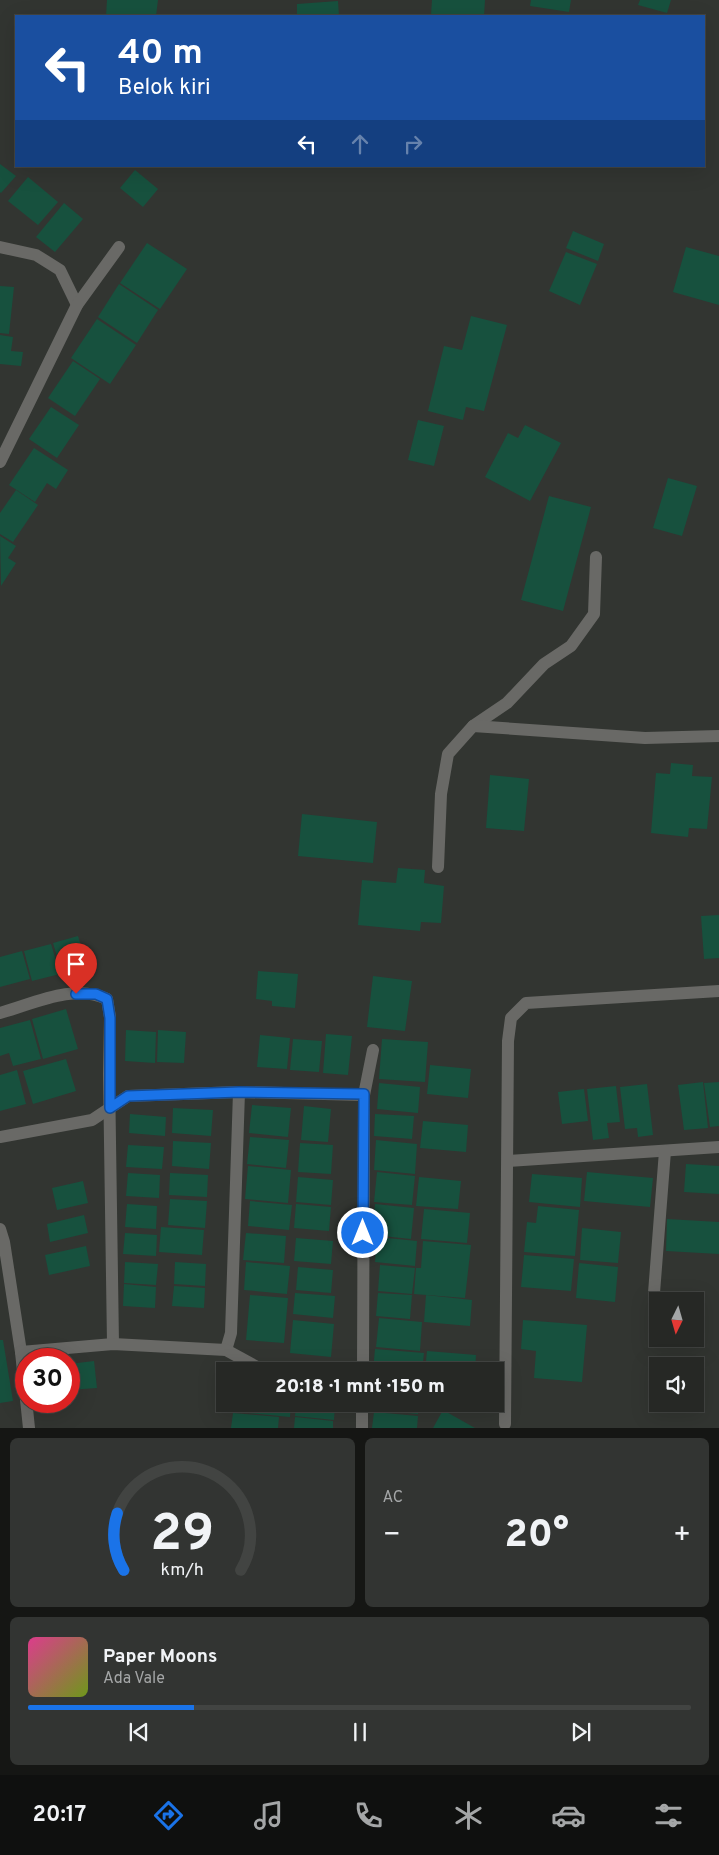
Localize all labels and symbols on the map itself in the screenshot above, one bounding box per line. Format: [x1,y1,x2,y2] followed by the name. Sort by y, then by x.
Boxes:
[55,943,97,994] pin
[336,1206,388,1258] position arrow
[649,1292,704,1348] north arrow
[15,1348,80,1413] speed limit sign: 30

